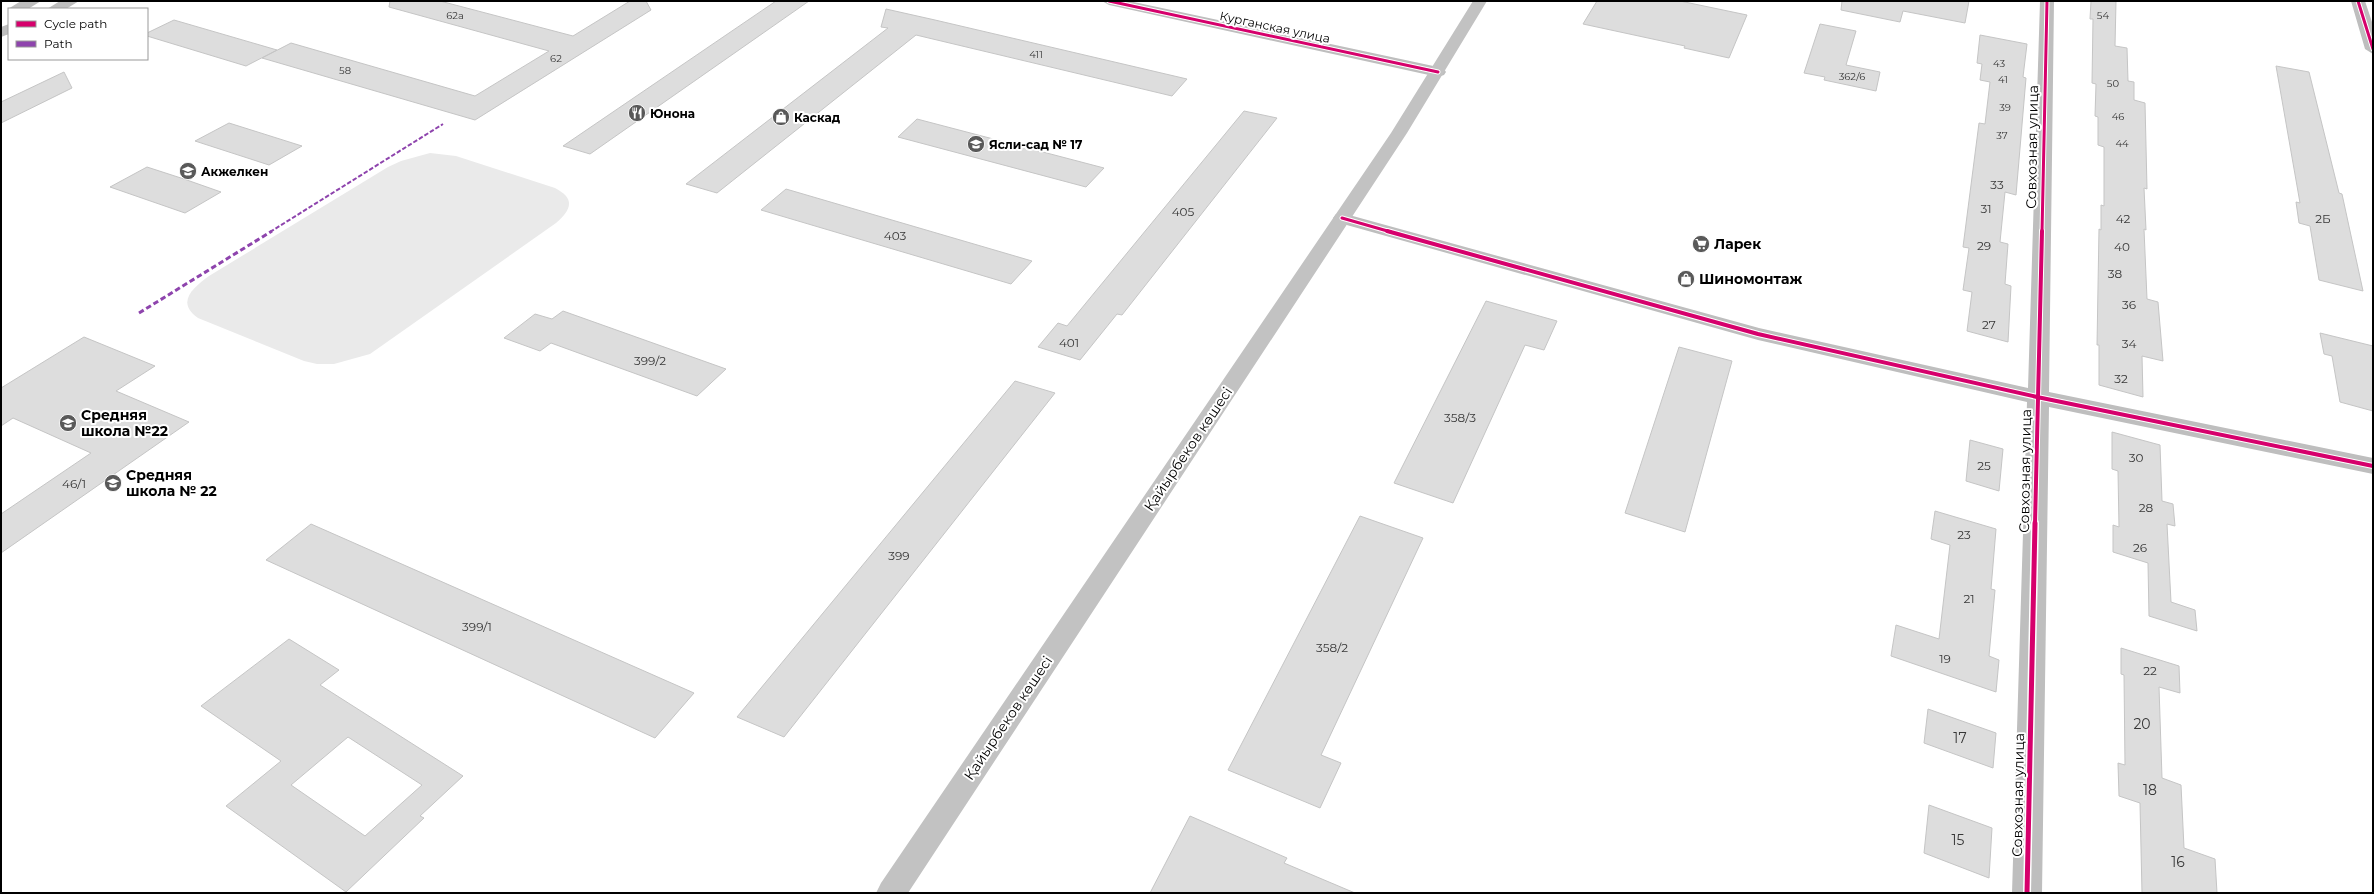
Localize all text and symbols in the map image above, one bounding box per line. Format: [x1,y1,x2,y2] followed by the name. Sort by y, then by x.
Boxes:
[8,8,148,60] legend
[1218,8,1332,46] street label: Курганская улица
[446,9,464,22] house number: 62а
[2097,9,2110,22] house number: 54
[44,16,107,31] text: Cycle path
[44,36,73,51] text: Path
[1029,48,1043,61] house number: 411
[550,52,562,65] house number: 62
[1993,57,2005,70] house number: 43
[339,64,351,77] house number: 58
[1839,70,1865,83] house number: 362/6
[1998,73,2008,86] house number: 41
[2107,77,2120,90] house number: 50
[2022,85,2042,209] street label: Совхозная улица
[1999,101,2011,114] house number: 39
[627,103,647,123] restaurant icon: Юнона
[650,106,695,121] place label: Юнона
[771,107,791,127] shop icon: Каскад
[794,110,841,125] place label: Каскад
[2112,110,2124,123] house number: 46
[1996,129,2008,142] house number: 37
[966,134,986,154] school or university icon: Ясли-сад № 17
[989,137,1083,152] place label: Ясли-сад № 17
[2115,137,2129,150] house number: 44
[178,161,198,181] school or university icon: Акжелкен
[201,164,268,179] place label: Акжелкен
[1990,177,2004,192] house number: 33
[1980,201,1992,216] house number: 31
[1172,204,1195,219] house number: 405
[2116,211,2131,226] house number: 42
[2315,211,2331,226] house number: 2Б
[884,228,906,243] house number: 403
[1691,234,1711,254] supermarket icon: Ларек
[1714,235,1761,253] place label: Ларек
[1977,238,1991,253] house number: 29
[2114,239,2130,254] house number: 40
[2108,266,2123,281] house number: 38
[1676,269,1696,289] shop icon: Шиномонтаж
[1699,270,1802,288] place label: Шиномонтаж
[2122,297,2136,312] house number: 36
[1982,317,1996,332] house number: 27
[1059,335,1079,350] house number: 401
[2122,336,2136,351] house number: 34
[634,353,666,368] house number: 399/2
[2114,371,2128,386] house number: 32
[1140,384,1236,514] street label: Қайырбеков көшесі
[81,406,168,440] place label: Средняя школа №22
[2015,409,2035,533] street label: Совхозная улица
[1444,410,1476,425] house number: 358/3
[58,413,78,433] school or university icon: Средняя школа №22
[2129,450,2143,465] house number: 30
[1977,458,1991,473] house number: 25
[126,466,217,500] place label: Средняя школа № 22
[103,473,123,493] school or university icon: Средняя школа № 22
[62,476,86,491] house number: 46/1
[2139,500,2154,515] house number: 28
[1957,527,1971,542] house number: 23
[2133,540,2147,555] house number: 26
[888,548,910,563] house number: 399
[1963,591,1975,606] house number: 21
[462,619,492,634] house number: 399/1
[1316,640,1348,655] house number: 358/2
[1939,651,1951,666] house number: 19
[960,653,1056,783] street label: Қайырбеков көшесі
[2143,663,2157,678] house number: 22
[2133,715,2151,733] house number: 20
[1953,729,1967,747] house number: 17
[2008,733,2028,857] street label: Совхозная улица
[2143,781,2157,799] house number: 18
[1952,831,1965,849] house number: 15
[2171,853,2185,871] house number: 16

